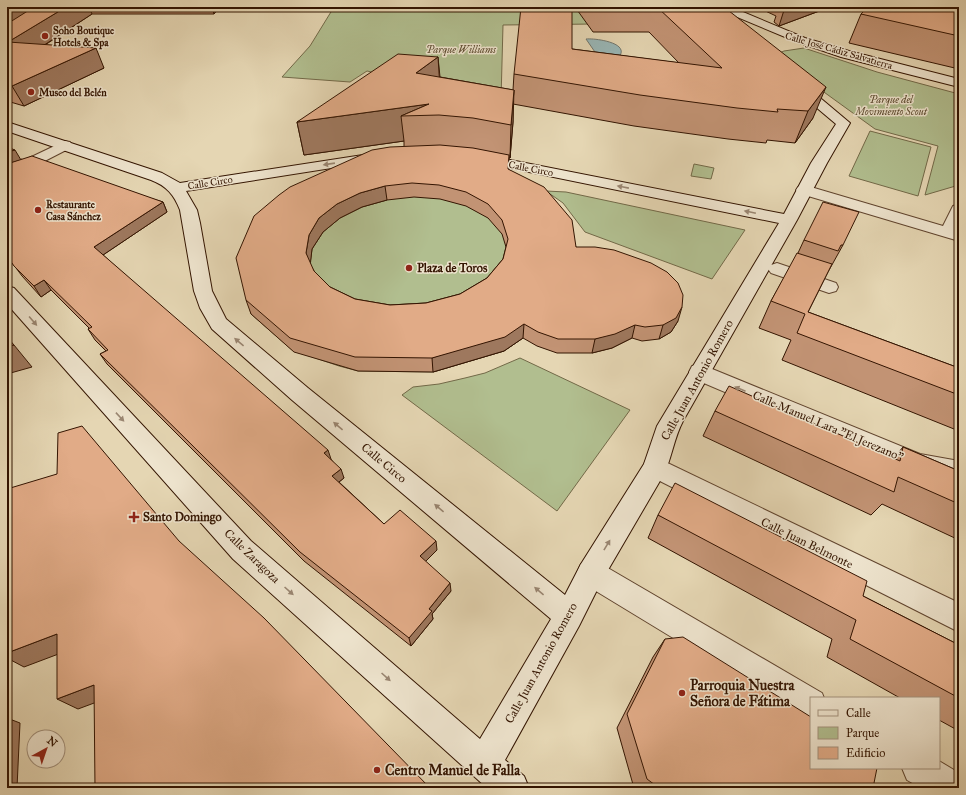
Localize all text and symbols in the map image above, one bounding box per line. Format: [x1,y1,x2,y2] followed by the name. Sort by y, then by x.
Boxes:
[53,25,115,50] place label: Soho Boutique Hotels & Spa
[783,30,894,73] street label: Calle José Cádiz Salvatierra
[40,31,50,41] marker: Soho Boutique Hotels & Spa
[426,44,497,56] park label: Parque Williams
[26,87,36,97] marker: Museo del Belén
[39,87,107,99] place label: Museo del Belén
[854,94,928,118] park label: Parque del Movimiento Scout
[507,159,554,179] street label: Calle Circo
[323,161,335,167] one-way arrow
[187,174,233,192] street label: Calle Circo
[617,183,629,189] one-way arrow
[46,199,101,223] place label: Restaurante Casa Sánchez
[33,205,43,215] marker: Restaurante Casa Sánchez
[744,209,757,215] one-way arrow
[417,261,488,275] place label: Plaza de Toros
[404,263,414,273] marker: Plaza de Toros
[28,316,37,326] one-way arrow
[658,317,737,443] street label: Calle Juan Antonio Romero
[233,338,244,347] one-way arrow
[733,385,745,391] one-way arrow
[750,388,906,465] street label: Calle Manuel Lara "El Jerezano"
[116,412,125,422] one-way arrow
[333,421,344,430] one-way arrow
[359,440,409,486] street label: Calle Circo
[433,504,444,513] one-way arrow
[143,510,222,525] place label: Santo Domingo
[128,511,140,523] marker: Santo Domingo
[758,515,855,572] street label: Calle Juan Belmonte
[221,526,283,587] street label: Calle Zaragoza
[603,539,610,551] one-way arrow
[283,586,294,595] one-way arrow
[533,587,544,596] one-way arrow
[502,600,581,726] street label: Calle Juan Antonio Romero
[381,672,391,682] one-way arrow
[690,677,795,710] place label: Parroquia Nuestra Señora de Fátima
[677,688,687,698] marker: Parroquia Nuestra Señora de Fátima
[810,697,940,769] legend
[846,706,871,720] text: Calle
[846,726,879,741] text: Parque
[26,729,66,769] north arrow
[44,734,60,750] text: N
[846,746,885,760] text: Edificio
[385,762,521,779] place label: Centro Manuel de Falla
[372,765,382,775] marker: Centro Manuel de Falla

